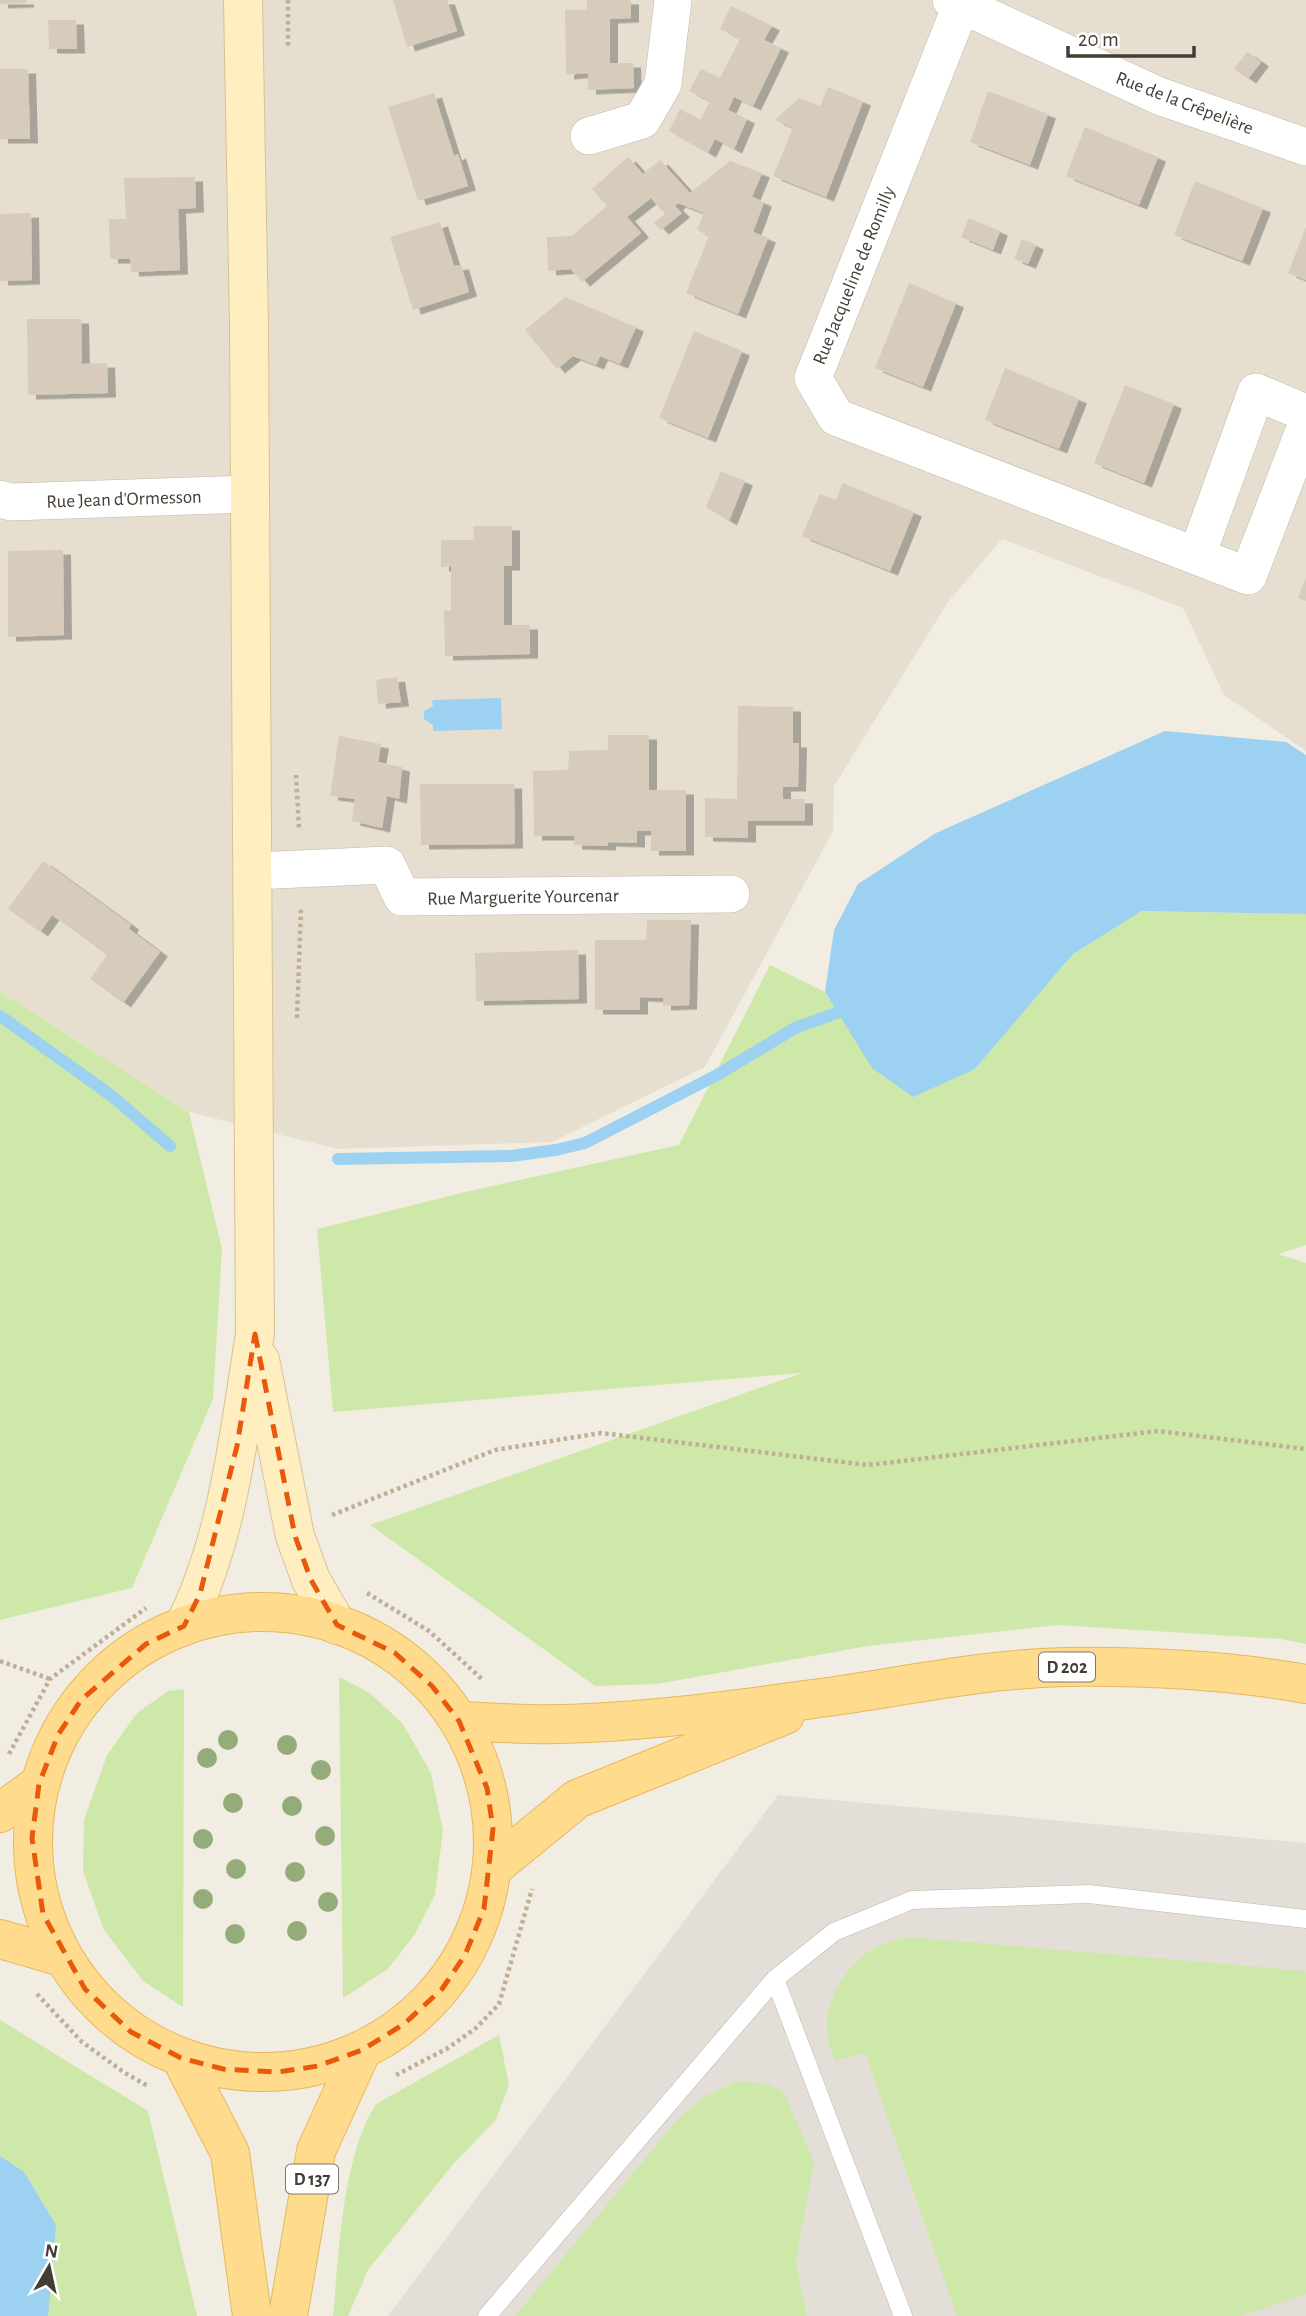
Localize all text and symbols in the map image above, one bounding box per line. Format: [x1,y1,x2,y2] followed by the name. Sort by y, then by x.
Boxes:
[1068,14,1194,58] scale bar
[1078,29,1119,50] text: 20 m
[1113,68,1256,138] street label: Rue de la Crêpelière
[810,184,899,367] street label: Rue Jacqueline de Romilly
[46,487,202,512] street label: Rue Jean d'Ormesson
[427,886,619,909] street label: Rue Marguerite Yourcenar
[1039,1652,1095,1682] road number: D 202
[286,2164,338,2194] road number: D 137
[14,2232,84,2302] north arrow
[43,2241,59,2262] text: N

